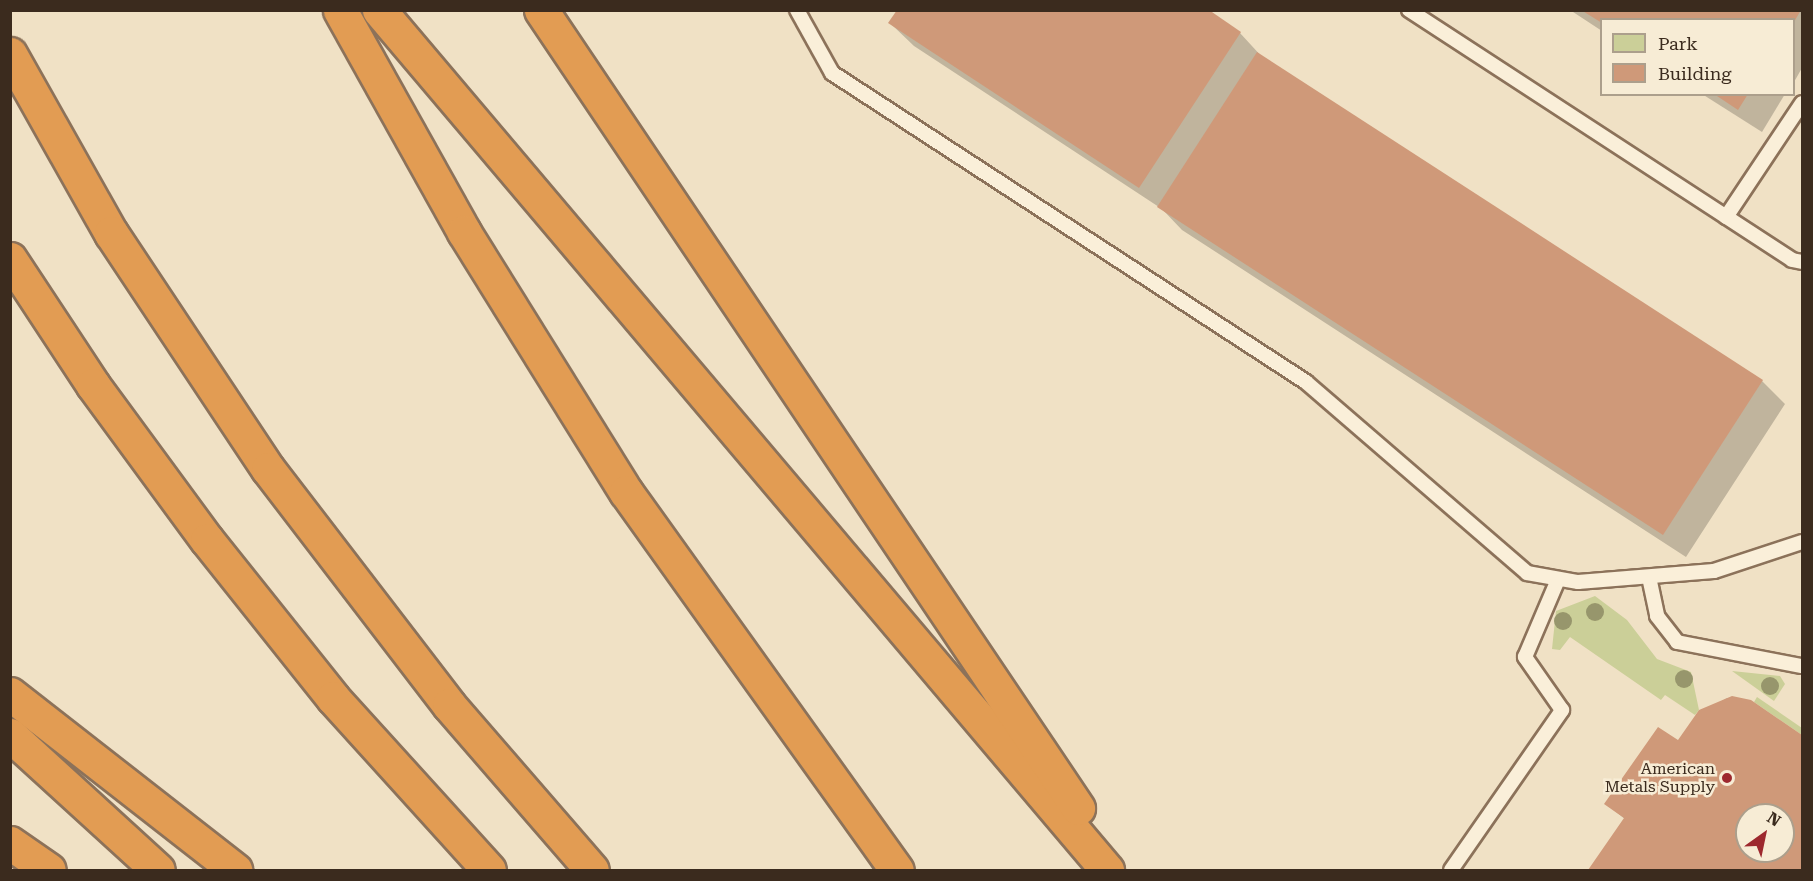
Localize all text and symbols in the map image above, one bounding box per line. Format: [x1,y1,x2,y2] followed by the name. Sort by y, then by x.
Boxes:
[1600,18,1795,96] legend
[1658,33,1698,54] text: Park
[1658,63,1732,84] text: Building
[1605,759,1715,797] place label: American Metals Supply
[1720,771,1734,785] marker: American Metals Supply
[1735,803,1795,863] north arrow
[1764,808,1784,830] text: N

